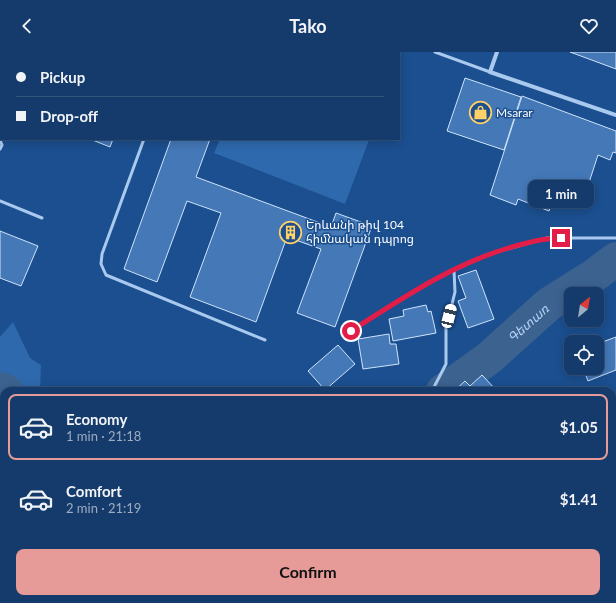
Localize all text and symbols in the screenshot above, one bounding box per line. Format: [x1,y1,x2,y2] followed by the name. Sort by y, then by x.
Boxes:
[16,15,38,37] icon: back
[289,15,327,37] text: Tako
[578,15,600,37] icon: heart
[40,68,85,86] text: Pickup
[467,100,493,126] shop icon: Msarar
[496,105,533,120] place label: Msarar
[40,107,98,125] text: Drop-off
[528,180,594,208] callout: 1 min
[545,186,577,202] text: 1 min
[306,217,414,246] place label: Երևանի թիվ 104 հիմնական դպրոց
[278,219,304,245] building icon: Երևանի թիվ 104 հիմնական դպրոց
[552,229,570,247] route end
[564,287,604,327] north arrow
[564,287,604,375] map controls
[504,300,552,346] water label: Գետառ
[440,303,458,329] car
[342,322,360,340] route start
[564,335,604,375] button: locate
[18,409,54,445] icon: car
[66,410,127,428] text: Economy
[560,418,598,436] text: $1.05
[66,428,141,444] text: 1 min · 21:18
[18,481,54,517] icon: car
[66,482,122,500] text: Comfort
[560,490,598,508] text: $1.41
[66,500,141,516] text: 2 min · 21:19
[16,549,600,595] button: Confirm

